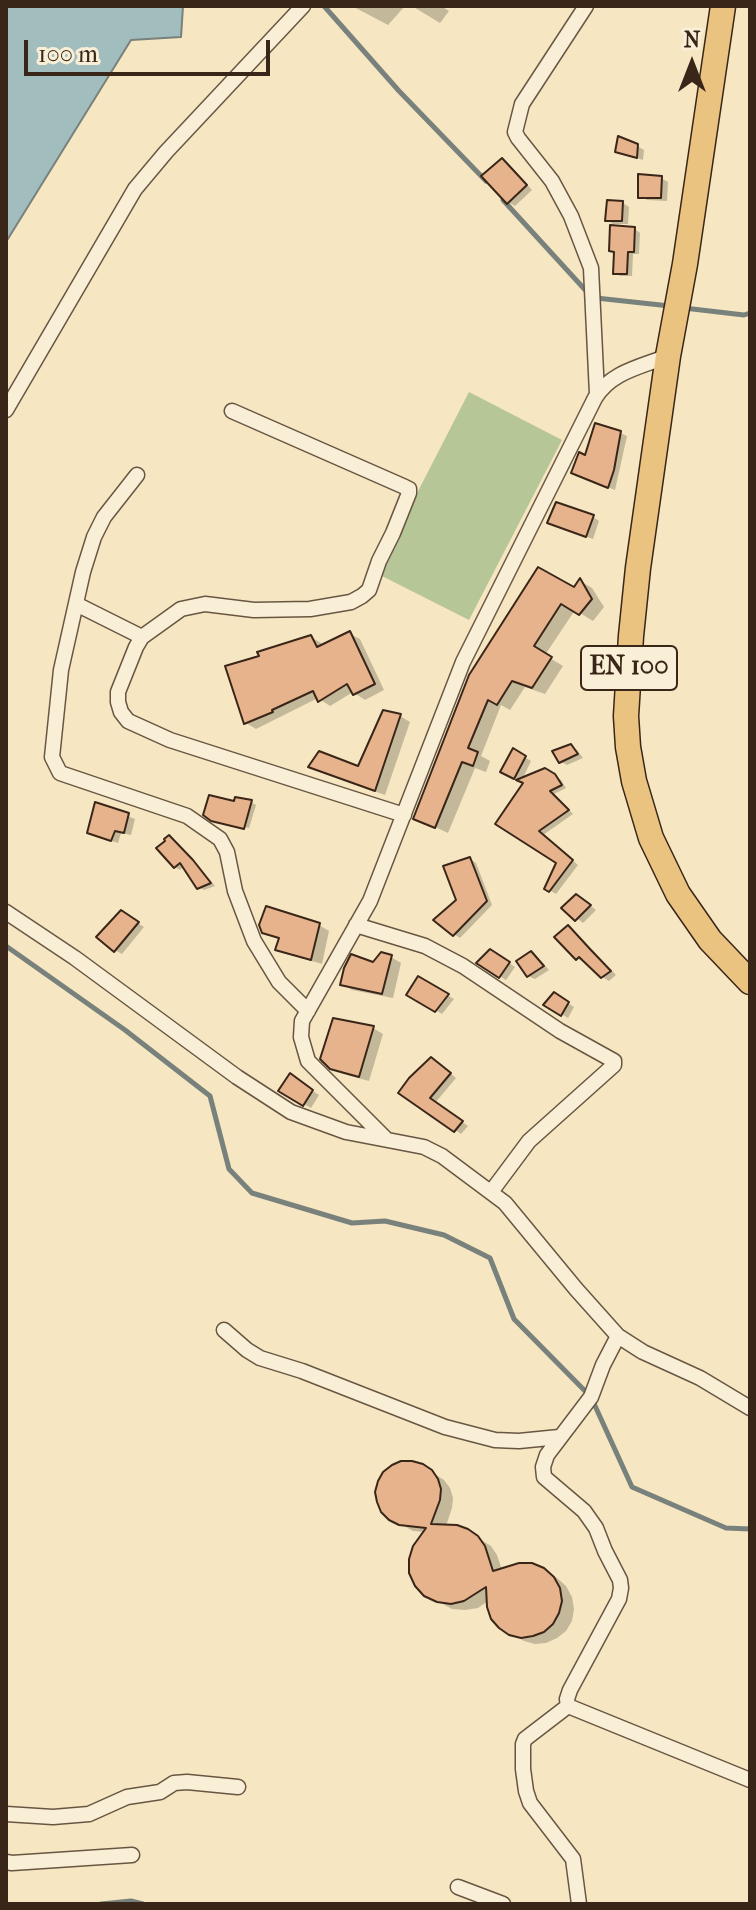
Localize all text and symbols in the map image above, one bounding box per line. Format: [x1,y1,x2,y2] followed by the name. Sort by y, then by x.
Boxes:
[28,24,274,74] scale bar
[652,24,732,104] north arrow
[684,27,700,53] text: N
[38,40,98,68] text: 100 m
[581,646,677,690] road number: EN 100

